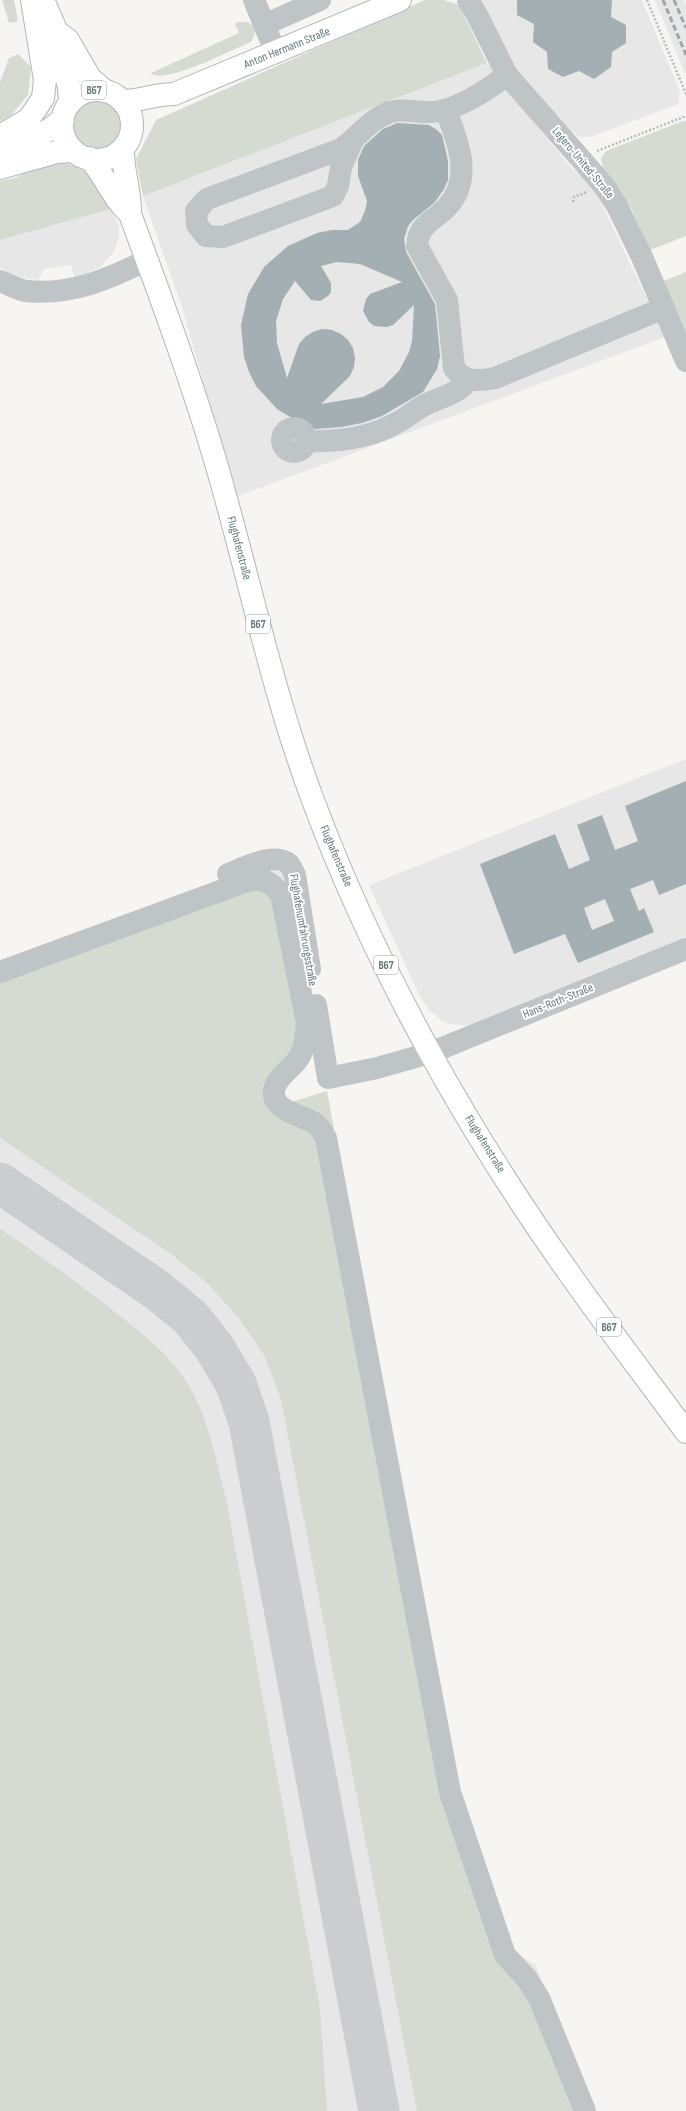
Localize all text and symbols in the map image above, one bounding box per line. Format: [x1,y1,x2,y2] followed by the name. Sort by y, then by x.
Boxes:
[241,24,332,72] street label: Anton Hermann Straße
[82,81,106,99] road number: B67
[549,124,617,202] street label: Legero-United-Straße
[223,515,255,582] street label: Flughafenstraße
[246,615,270,633] road number: B67
[316,823,356,889] street label: Flughafenstraße
[286,873,320,987] street label: Flughafenumfahrungsstraße
[374,956,398,974] road number: B67
[521,980,596,1022] street label: Hans-Roth-Straße
[461,1112,509,1176] street label: Flughafenstraße
[597,1318,621,1336] road number: B67

